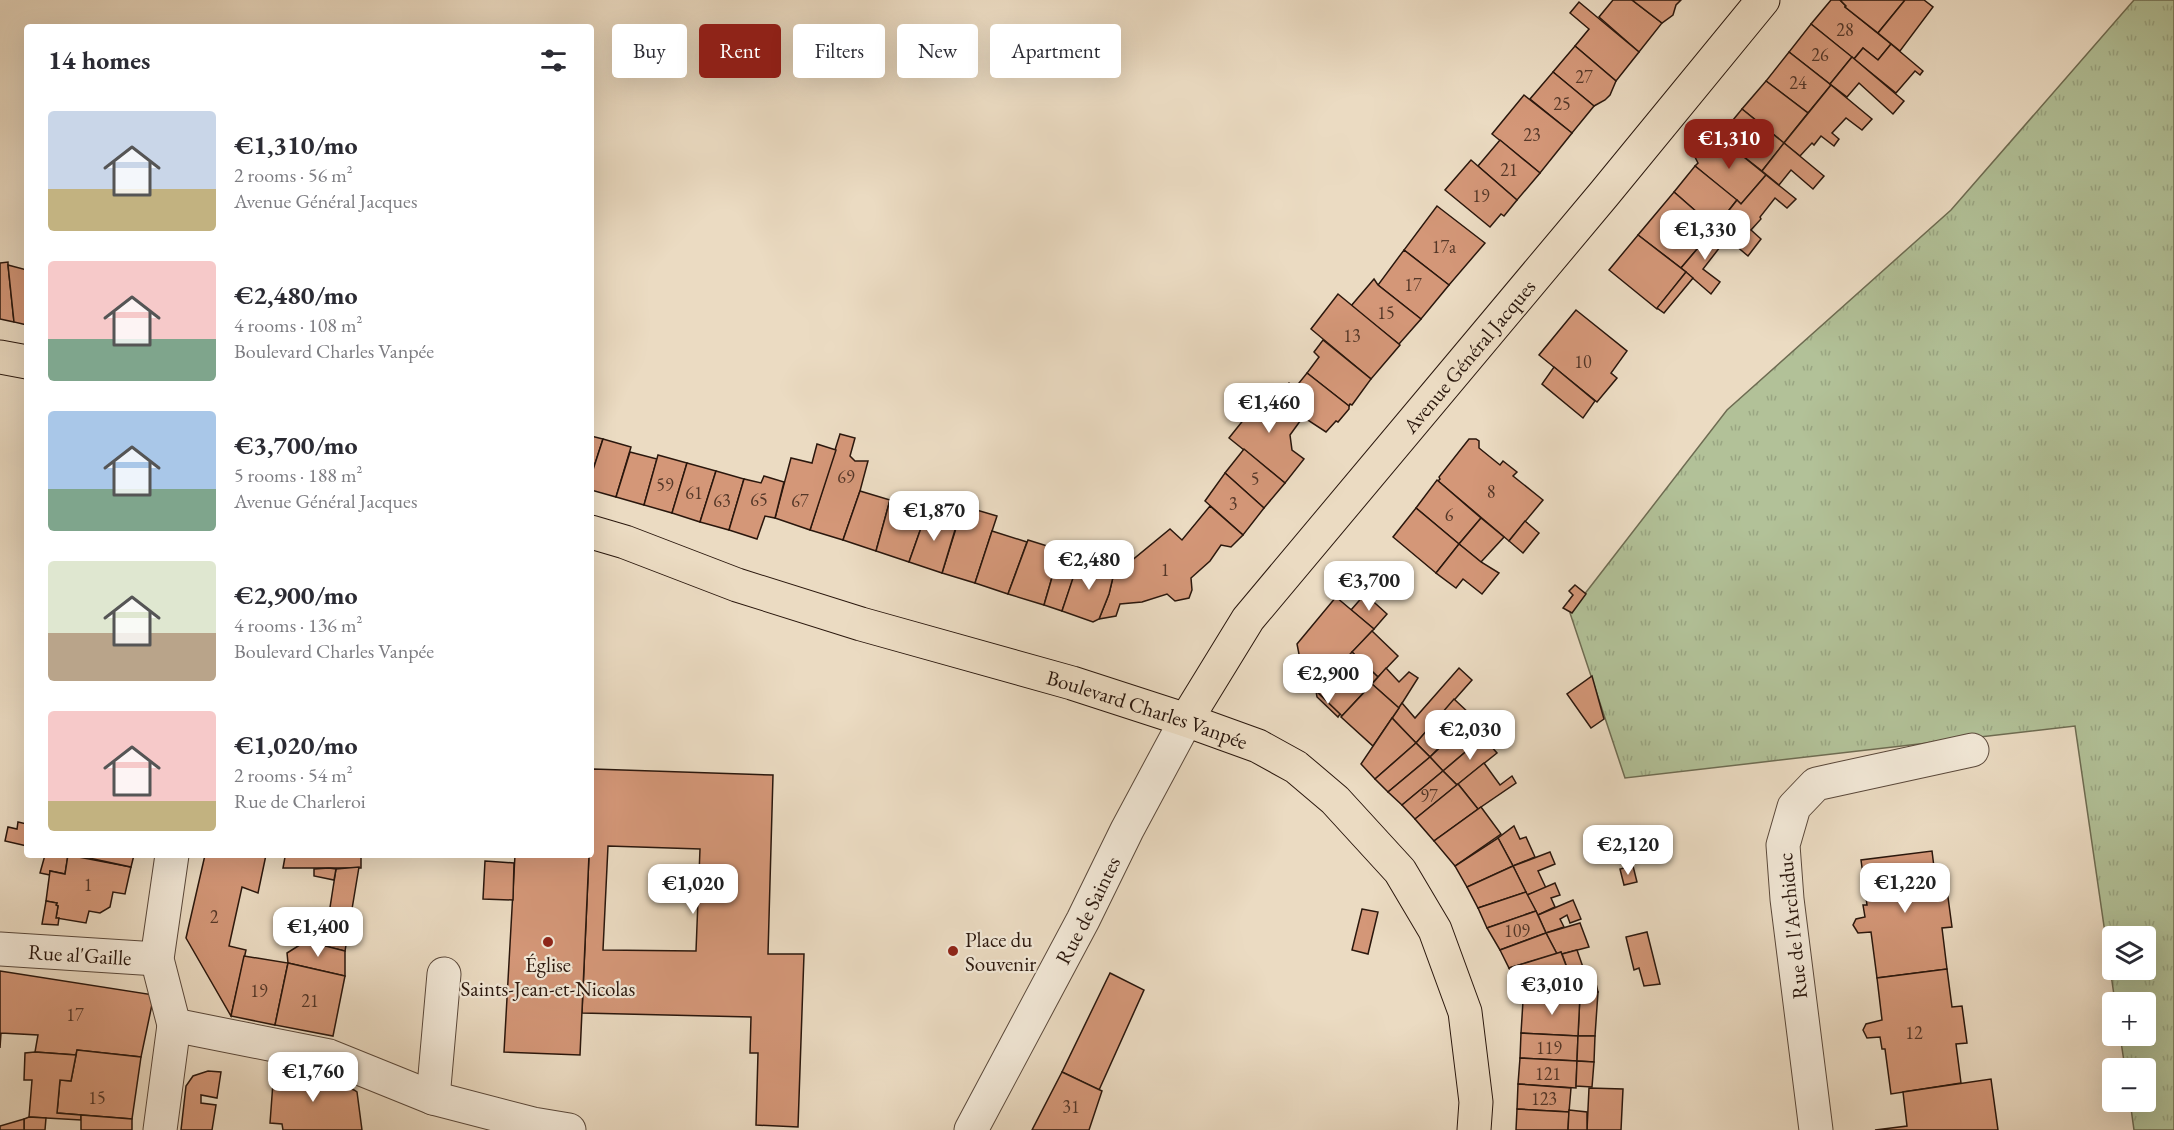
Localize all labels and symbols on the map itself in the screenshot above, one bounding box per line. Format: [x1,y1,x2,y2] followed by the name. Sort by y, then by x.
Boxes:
[1836,18,1854,41] house number: 28
[1811,43,1829,66] house number: 26
[1575,65,1593,88] house number: 27
[1789,71,1807,94] house number: 24
[1553,92,1571,115] house number: 25
[1680,119,1778,170] pin: €1,310
[1523,123,1541,146] house number: 23
[1500,158,1518,181] house number: 21
[1472,184,1490,207] house number: 19
[1656,210,1754,261] pin: €1,330
[1432,235,1457,258] house number: 17a
[1396,273,1541,439] street label: Avenue Général Jacques
[1404,273,1422,296] house number: 17
[1377,301,1395,324] house number: 15
[1343,324,1361,347] house number: 13
[1574,350,1592,373] house number: 10
[1220,383,1318,434] pin: €1,460
[837,465,855,488] house number: 69
[1251,467,1259,490] house number: 5
[656,473,674,496] house number: 59
[1487,480,1495,503] house number: 8
[685,481,703,504] house number: 61
[750,488,768,511] house number: 65
[713,489,731,512] house number: 63
[791,489,809,512] house number: 67
[885,491,983,542] pin: €1,870
[1229,492,1237,515] house number: 3
[1445,503,1454,526] house number: 6
[1040,540,1138,591] pin: €2,480
[1161,558,1169,581] house number: 1
[1320,561,1418,612] pin: €3,700
[1279,654,1377,705] pin: €2,900
[1044,663,1251,755] street label: Boulevard Charles Vanpée
[1421,710,1519,761] pin: €2,030
[1420,784,1438,807] house number: 97
[1579,825,1677,876] pin: €2,120
[1049,851,1126,968] street label: Rue de Saintes
[1771,851,1813,1001] street label: Rue de l'Archiduc
[1856,863,1954,914] pin: €1,220
[644,864,742,915] pin: €1,020
[84,873,92,896] house number: 1
[210,905,219,928] house number: 2
[269,907,367,958] pin: €1,400
[1504,919,1530,942] house number: 109
[965,926,1036,977] place label: Place du Souvenir
[541,935,555,949] marker: Église Saints-Jean-et-Nicolas
[27,937,132,971] street label: Rue al'Gaille
[946,944,960,958] marker: Place du Souvenir
[461,951,636,1002] place label: Église Saints-Jean-et-Nicolas
[1503,965,1601,1016] pin: €3,010
[250,979,268,1002] house number: 19
[301,989,319,1012] house number: 21
[66,1003,84,1026] house number: 17
[1905,1021,1923,1044] house number: 12
[1536,1036,1562,1059] house number: 119
[264,1052,362,1103] pin: €1,760
[1535,1062,1561,1085] house number: 121
[88,1086,106,1109] house number: 15
[1531,1087,1557,1110] house number: 123
[1062,1095,1080,1118] house number: 31

